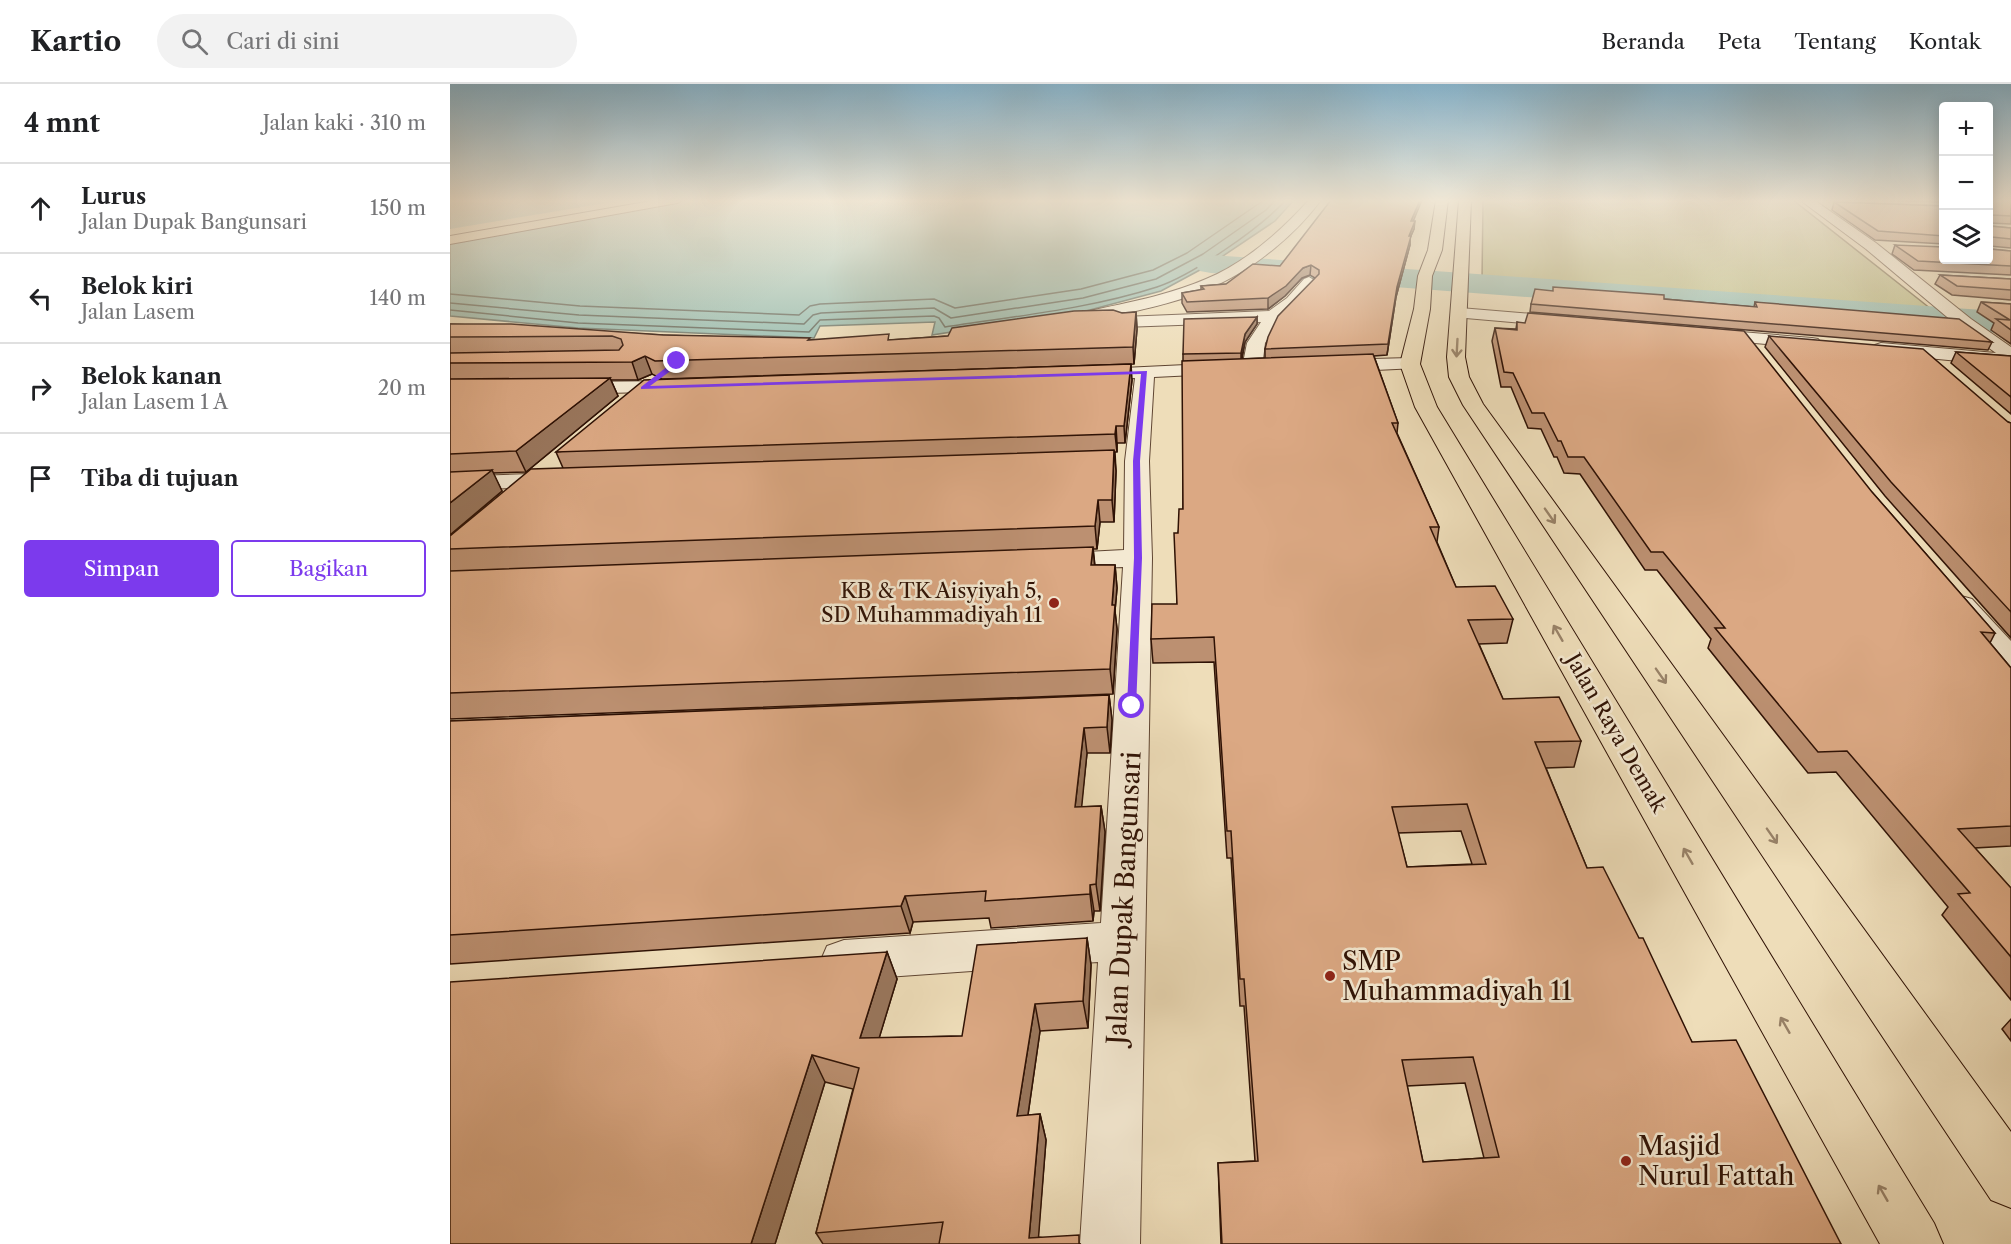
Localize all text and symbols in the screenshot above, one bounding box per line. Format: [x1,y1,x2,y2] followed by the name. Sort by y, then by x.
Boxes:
[157,14,577,68] search box
[30,24,121,58] text: Kartio
[178,25,211,58] icon: search
[226,28,339,55] text: Cari di sini
[1602,29,1685,54] text: Beranda
[1718,29,1761,54] text: Peta
[1794,29,1876,54] text: Tentang
[1909,29,1981,54] text: Kontak
[1939,102,1993,264] map controls
[1939,102,1993,156] button: +
[24,107,100,139] text: 4 mnt
[263,111,426,135] text: Jalan kaki · 310 m
[1939,156,1993,210] button: −
[81,183,146,210] text: Lurus
[24,192,57,225] icon: ahead
[370,196,426,220] text: 150 m
[81,210,307,234] text: Jalan Dupak Bangunsari
[1939,210,1993,264] button: layers
[81,273,193,300] text: Belok kiri
[24,282,57,315] icon: left
[369,286,426,310] text: 140 m
[81,300,195,324] text: Jalan Lasem
[1452,338,1463,358] one-way arrow
[663,347,689,373] route end
[81,363,222,390] text: Belok kanan
[24,372,57,405] icon: right
[378,376,426,400] text: 20 m
[81,390,228,414] text: Jalan Lasem 1 A
[24,462,57,495] icon: arrive
[81,465,239,492] text: Tiba di tujuan
[1544,507,1556,524] one-way arrow
[24,540,219,597] button: Simpan
[231,540,426,597] button: Bagikan
[821,578,1042,627] place label: KB & TK Aisyiyah 5, SD Muhammadiyah 11
[1047,596,1061,610] marker: KB & TK Aisyiyah 5, SD Muhammadiyah 11
[1552,625,1564,642] one-way arrow
[1559,646,1673,817] street label: Jalan Raya Demak
[1655,668,1667,684] one-way arrow
[1118,692,1144,718] route start
[1100,751,1148,1049] street label: Jalan Dupak Bangunsari
[1766,828,1778,844] one-way arrow
[1681,848,1693,865] one-way arrow
[1342,945,1572,1007] place label: SMP Muhammadiyah 11
[1323,969,1337,983] marker: SMP Muhammadiyah 11
[1779,1017,1791,1034] one-way arrow
[1638,1130,1795,1192] place label: Masjid Nurul Fattah
[1619,1154,1633,1168] marker: Masjid Nurul Fattah
[1877,1185,1889,1202] one-way arrow

